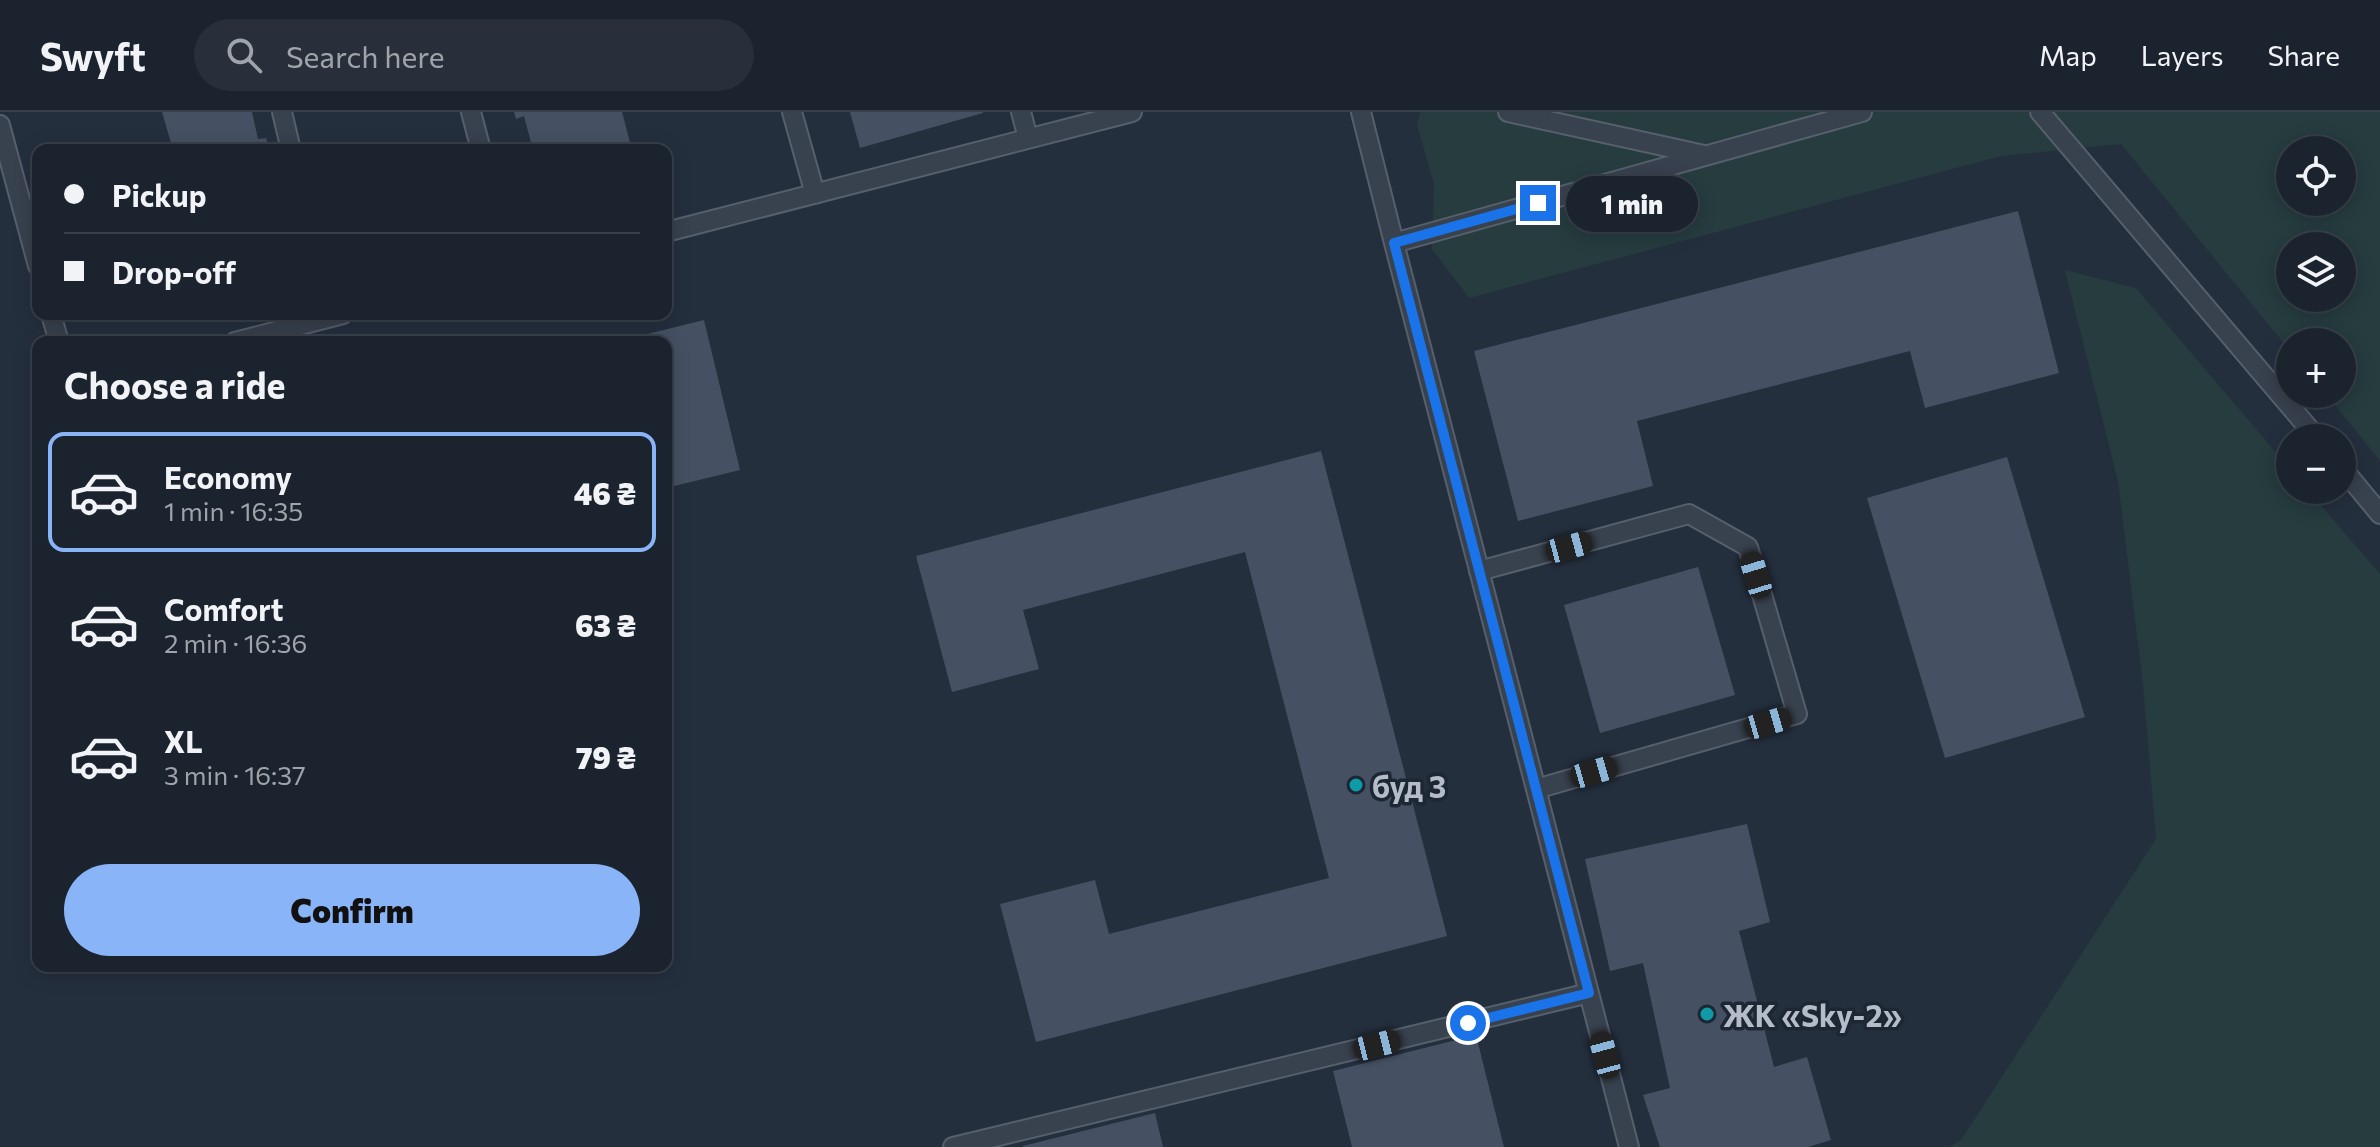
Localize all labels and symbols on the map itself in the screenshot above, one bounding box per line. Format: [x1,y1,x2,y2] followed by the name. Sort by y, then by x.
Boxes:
[1566,175,1698,231] callout: 1 min
[1520,185,1556,221] route end
[1543,529,1595,565] car
[1738,549,1774,601] car
[1742,705,1794,741] car
[1568,754,1620,790] car
[1372,767,1446,804] place label: буд 3
[1347,776,1365,794] marker: буд 3
[1723,996,1902,1033] place label: ЖК «Sky-2»
[1450,1005,1486,1041] route start
[1698,1005,1716,1023] marker: ЖК «Sky-2»
[1351,1028,1403,1062] car
[1587,1029,1623,1081] car

